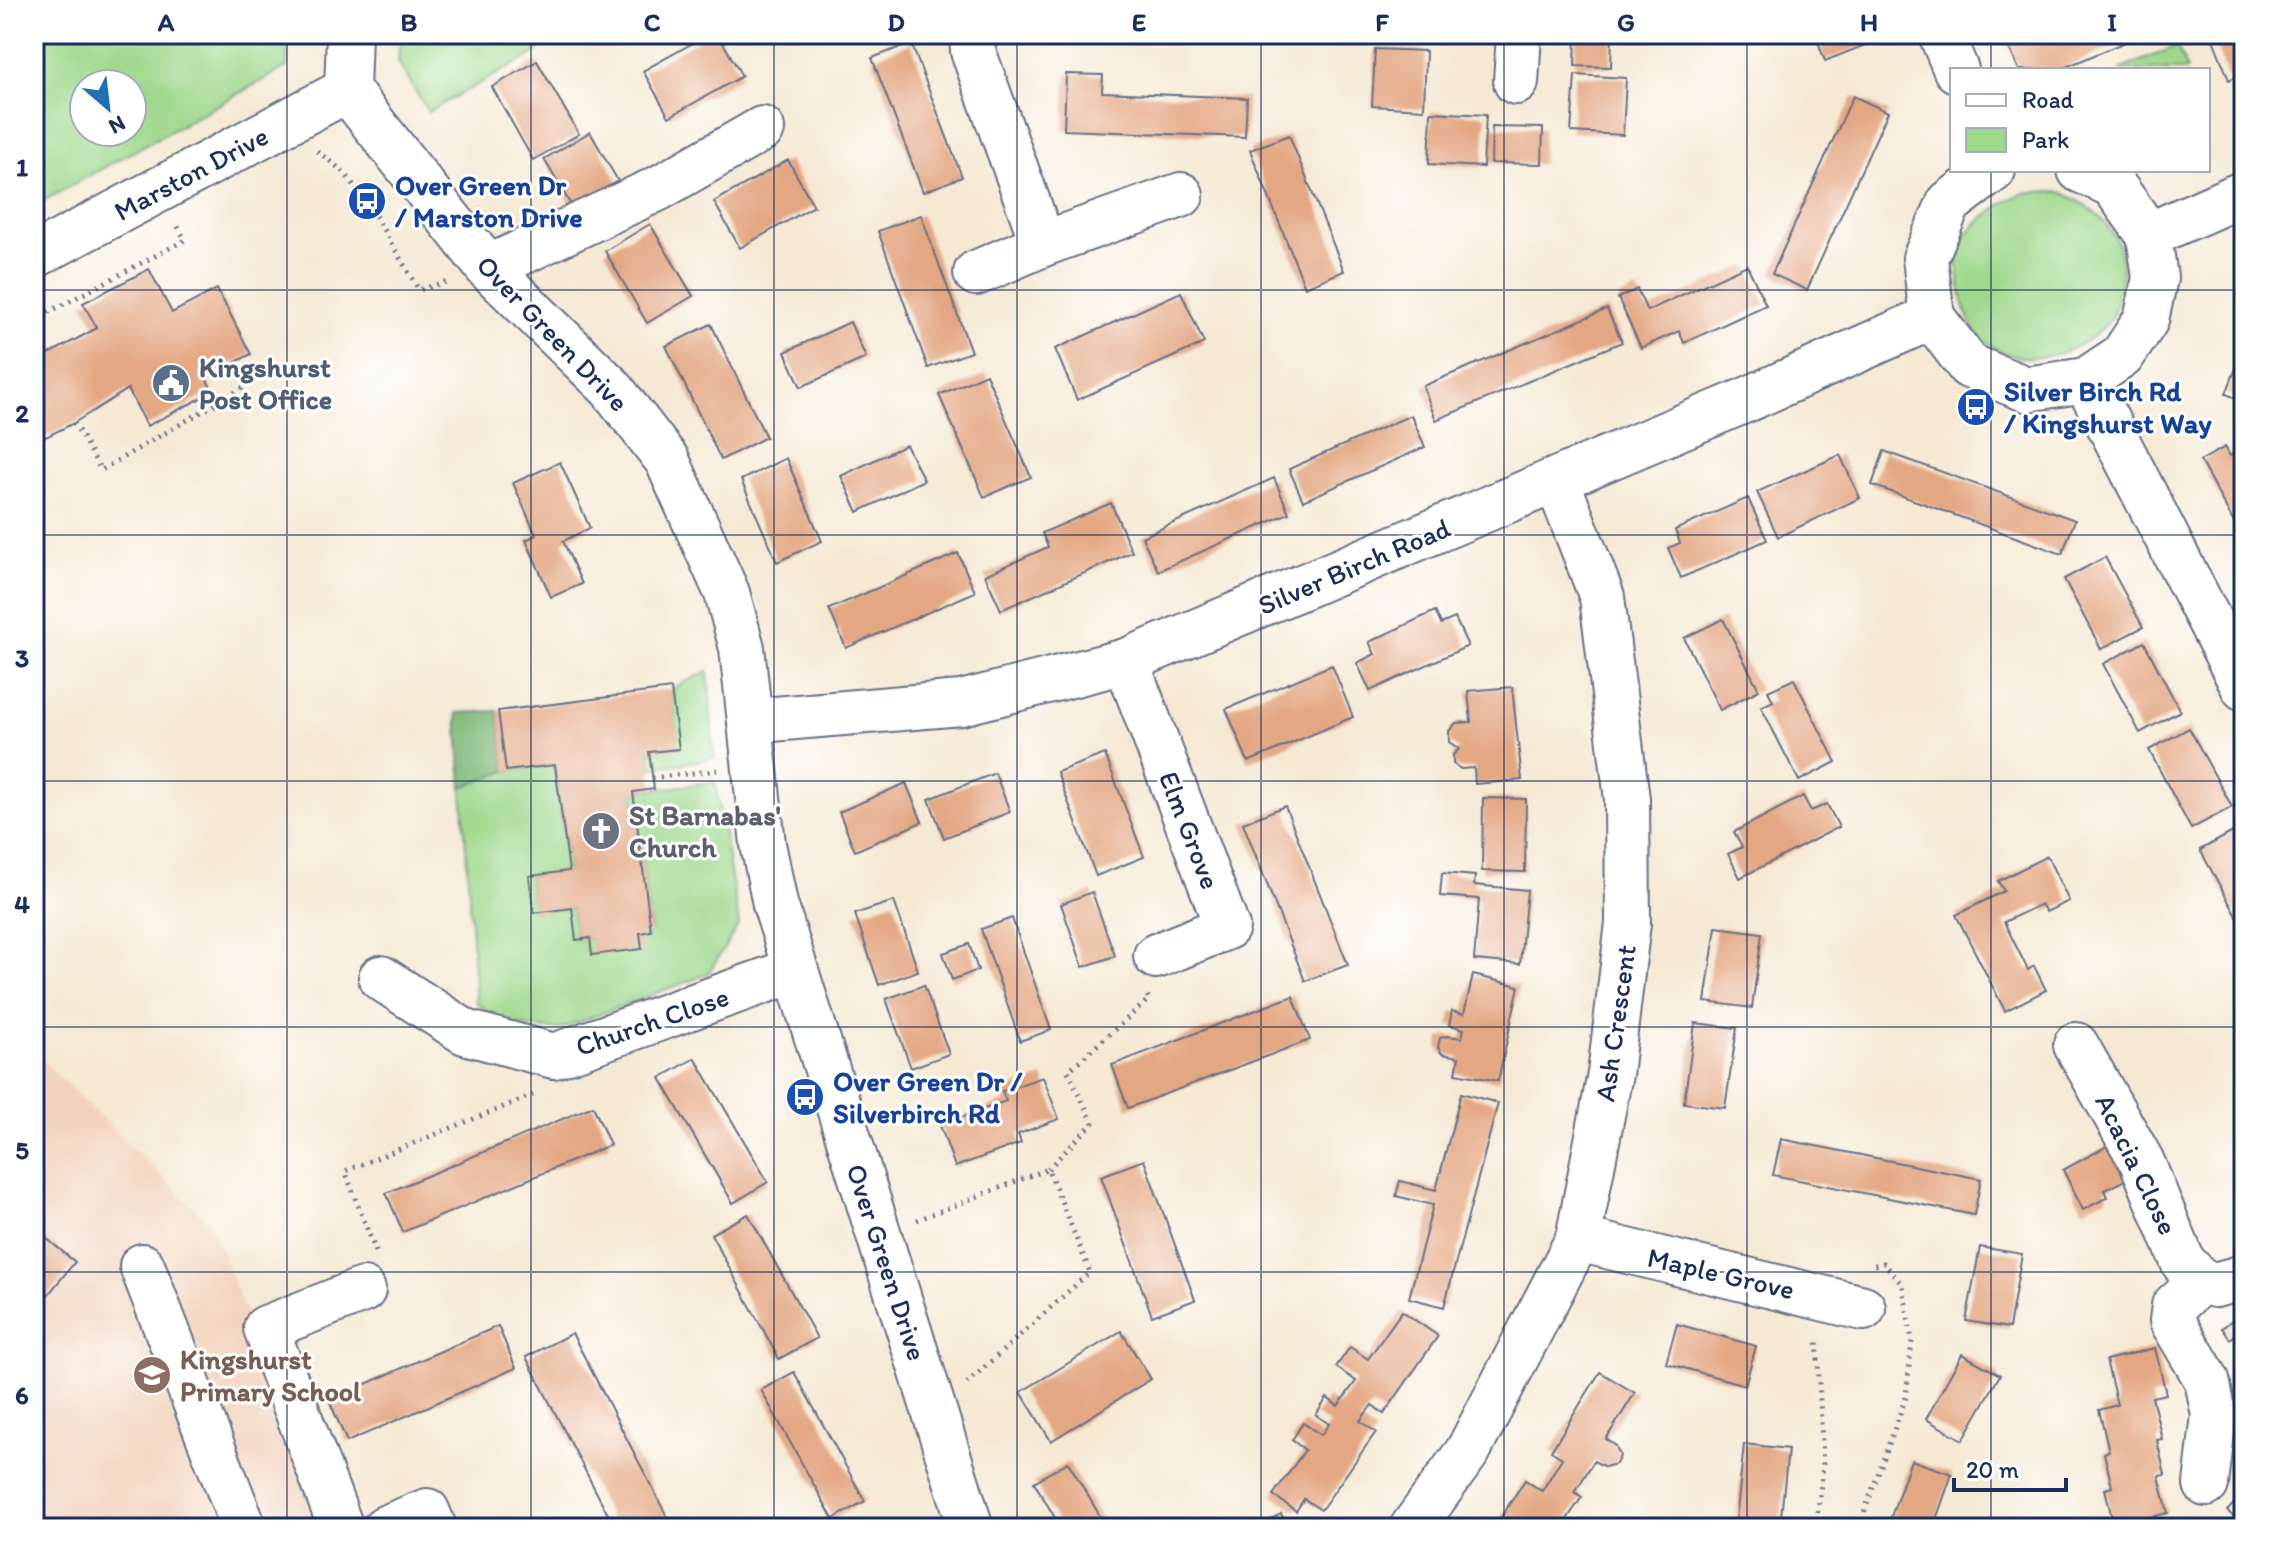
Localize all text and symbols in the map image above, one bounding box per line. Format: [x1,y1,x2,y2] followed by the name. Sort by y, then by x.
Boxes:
[157,6,175,38] text: A
[401,6,418,38] text: B
[644,6,661,38] text: C
[887,6,905,38] text: D
[1132,6,1146,38] text: E
[1375,6,1389,38] text: F
[1617,6,1635,38] text: G
[1860,6,1878,38] text: H
[2107,6,2117,38] text: I
[68,68,148,148] north arrow
[1950,68,2210,172] legend
[2022,85,2074,114] text: Road
[104,110,130,141] text: N
[108,118,274,228] street label: Marston Drive
[2022,125,2069,154] text: Park
[16,151,28,183] text: 1
[394,168,583,234] place label: Over Green Dr / Marston Drive
[346,180,388,222] bus stop icon: Over Green Dr / Marston Drive
[470,248,636,418] street label: Over Green Drive
[199,350,332,416] place label: Kingshurst Post Office
[150,362,192,404] public building icon: Kingshurst Post Office
[2003,374,2213,440] place label: Silver Birch Rd / Kingshurst Way
[1955,386,1997,428] bus stop icon: Silver Birch Rd / Kingshurst Way
[15,397,29,429] text: 2
[1253,510,1456,622] street label: Silver Birch Road
[15,642,29,674] text: 3
[1152,766,1228,894] street label: Elm Grove
[629,798,781,864] place label: St Barnabas' Church
[580,810,622,852] church icon: St Barnabas' Church
[14,888,30,920] text: 4
[1587,942,1643,1104] street label: Ash Crescent
[571,979,733,1063] street label: Church Close
[833,1064,1022,1130] place label: Over Green Dr / Silverbirch Rd
[784,1076,826,1118] bus stop icon: Over Green Dr / Silverbirch Rd
[2088,1088,2186,1240] street label: Acacia Close
[15,1134,29,1166] text: 5
[839,1159,935,1365] street label: Over Green Drive
[1644,1240,1798,1306] street label: Maple Grove
[180,1342,361,1408] place label: Kingshurst Primary School
[131,1354,173,1396] school or university icon: Kingshurst Primary School
[15,1379,29,1411] text: 6
[1954,1442,2066,1492] scale bar
[1966,1455,2019,1484] text: 20 m

